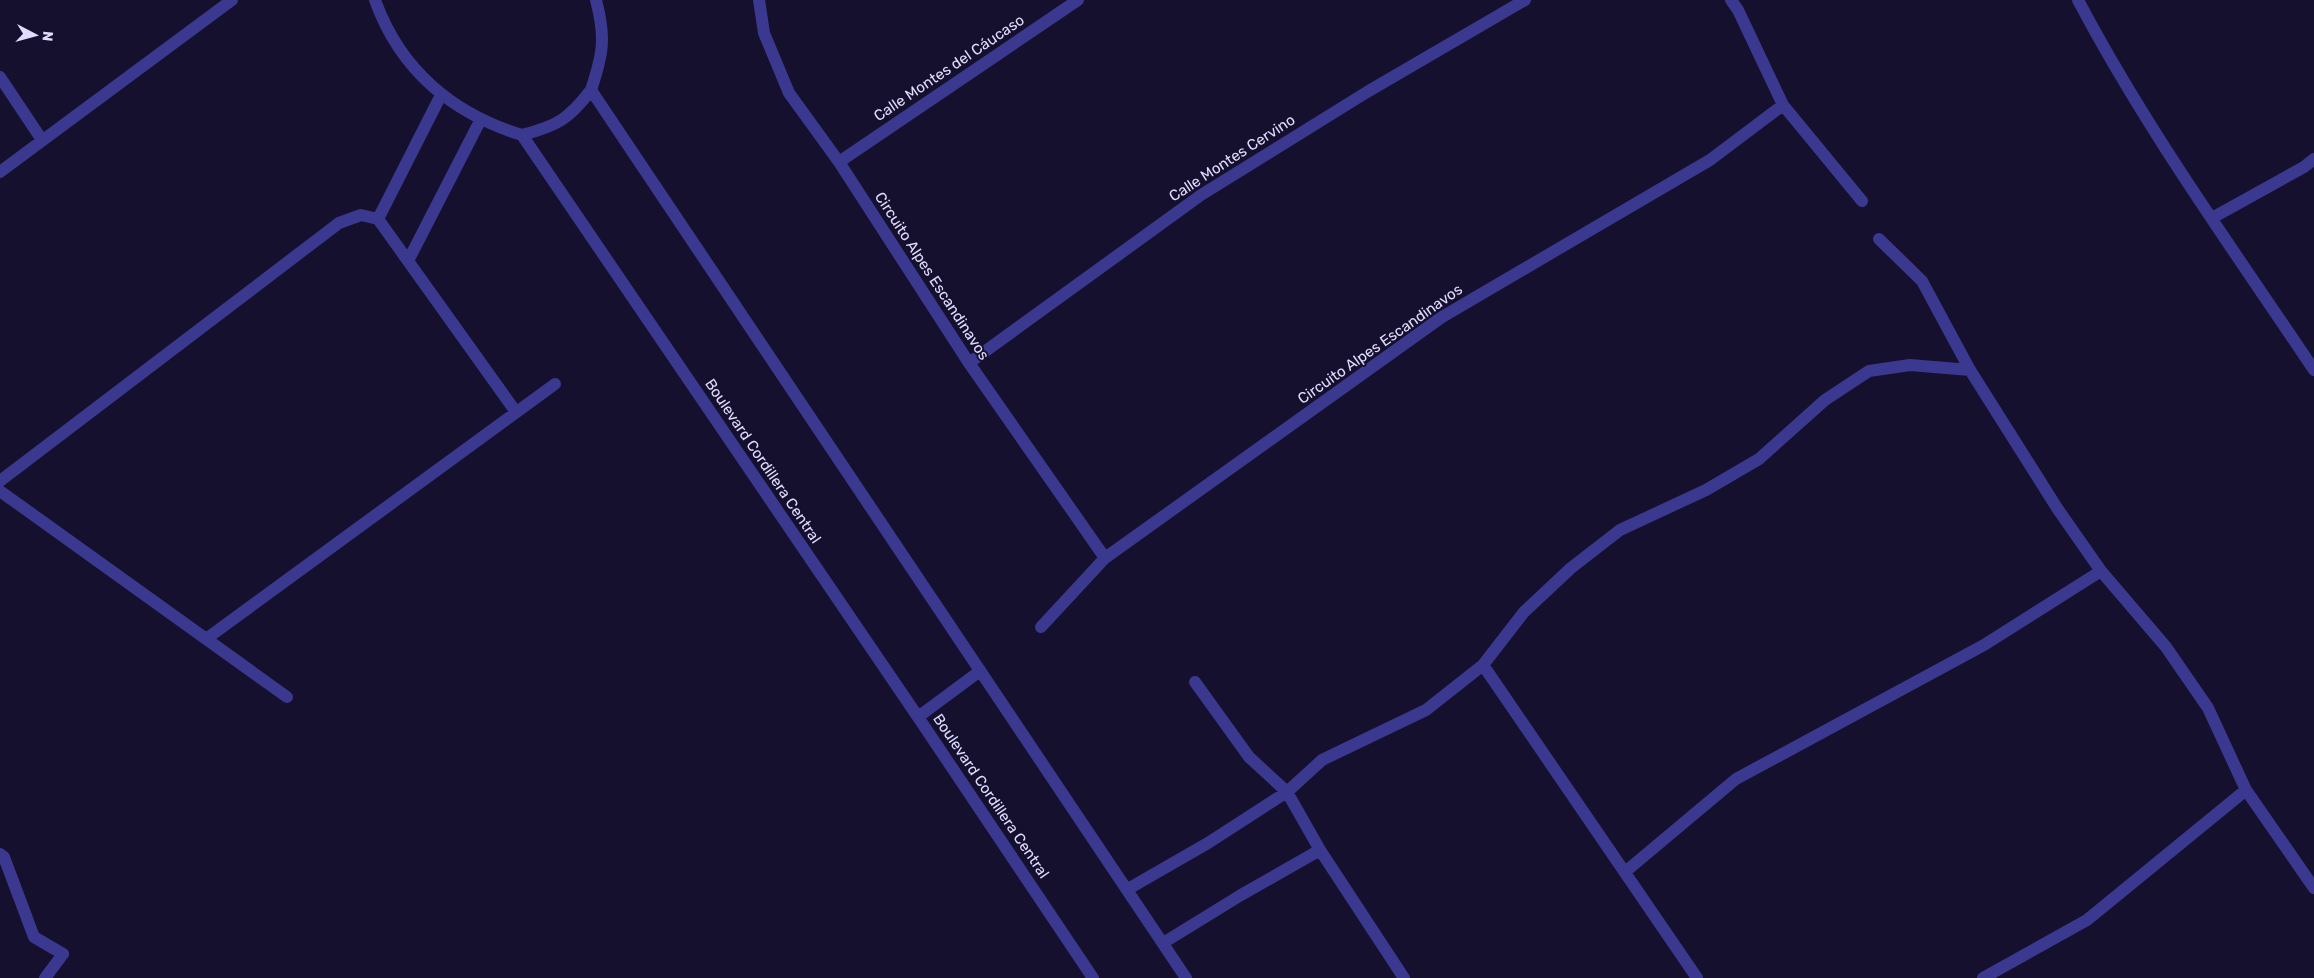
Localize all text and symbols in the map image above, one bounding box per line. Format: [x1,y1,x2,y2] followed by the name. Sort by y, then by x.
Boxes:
[10,10,60,60] north arrow
[870,11,1028,125] street label: Calle Montes del Cáucaso
[38,30,56,42] text: N
[1166,111,1298,205] street label: Calle Montes Cervino
[871,189,993,364] street label: Circuito Alpes Escandinavos
[1294,280,1466,408] street label: Circuito Alpes Escandinavos
[701,375,825,547] street label: Boulevard Cordillera Central
[929,710,1053,882] street label: Boulevard Cordillera Central

